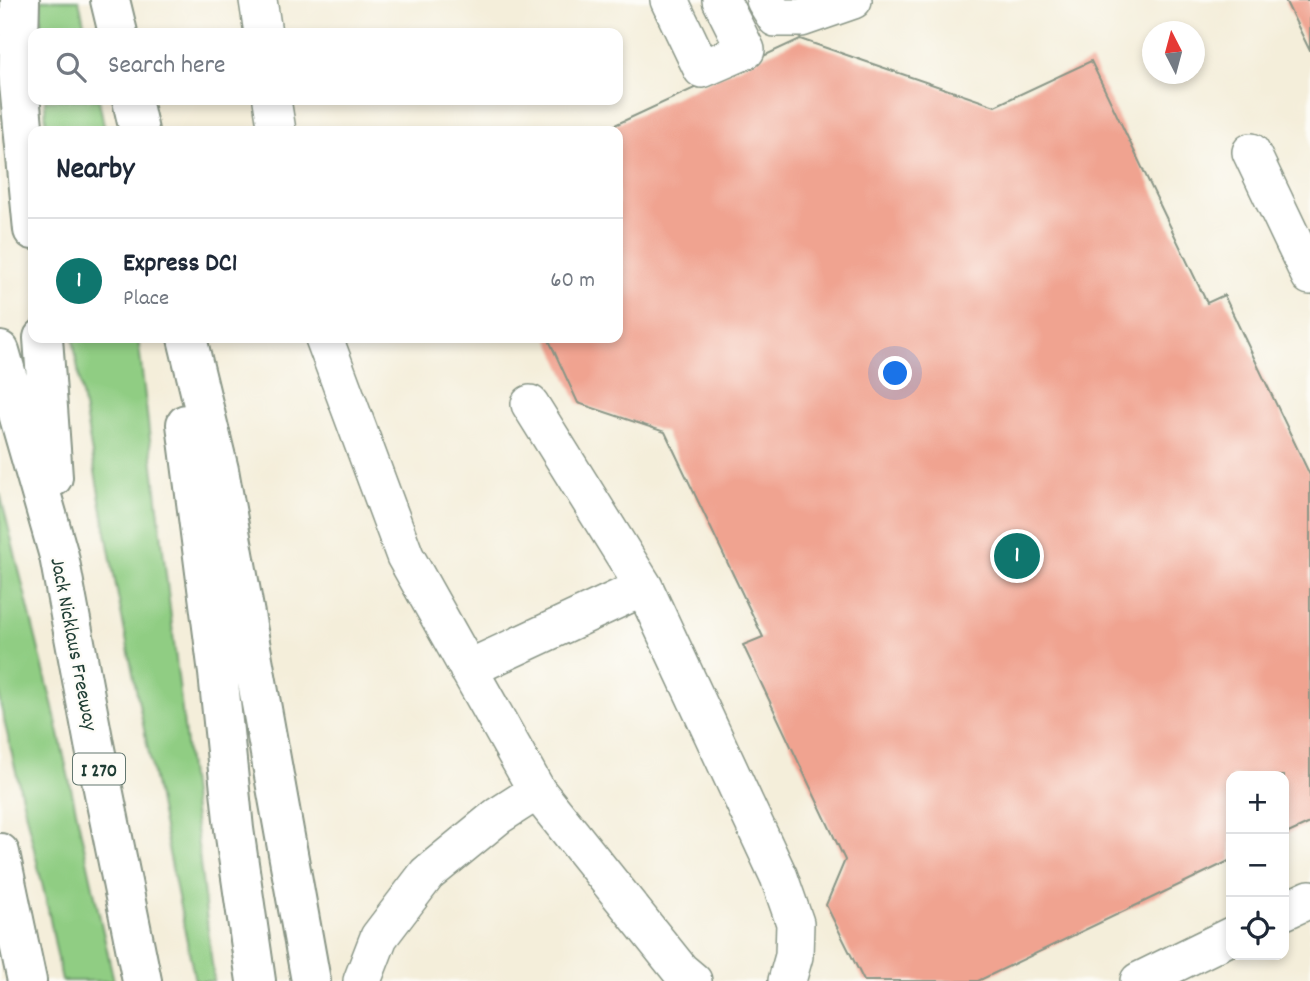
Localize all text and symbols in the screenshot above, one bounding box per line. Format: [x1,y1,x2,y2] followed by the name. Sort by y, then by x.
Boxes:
[1142,21,1205,84] north arrow
[28,28,623,105] search box
[52,48,90,86] icon: search
[108,48,226,85] text: Search here
[56,150,134,193] text: Nearby
[123,246,237,283] text: Express DC1
[76,265,82,298] text: 1
[550,265,595,298] text: 60 m
[123,283,169,316] text: Place
[878,356,912,390] your location
[994,530,1040,582] pin: 1
[41,555,104,734] street label: Jack Nicklaus Freeway
[73,754,125,784] road number: I 270
[1226,771,1289,960] map controls
[1226,771,1289,834] button: +
[1226,834,1289,897] button: −
[1226,897,1289,960] button: locate

